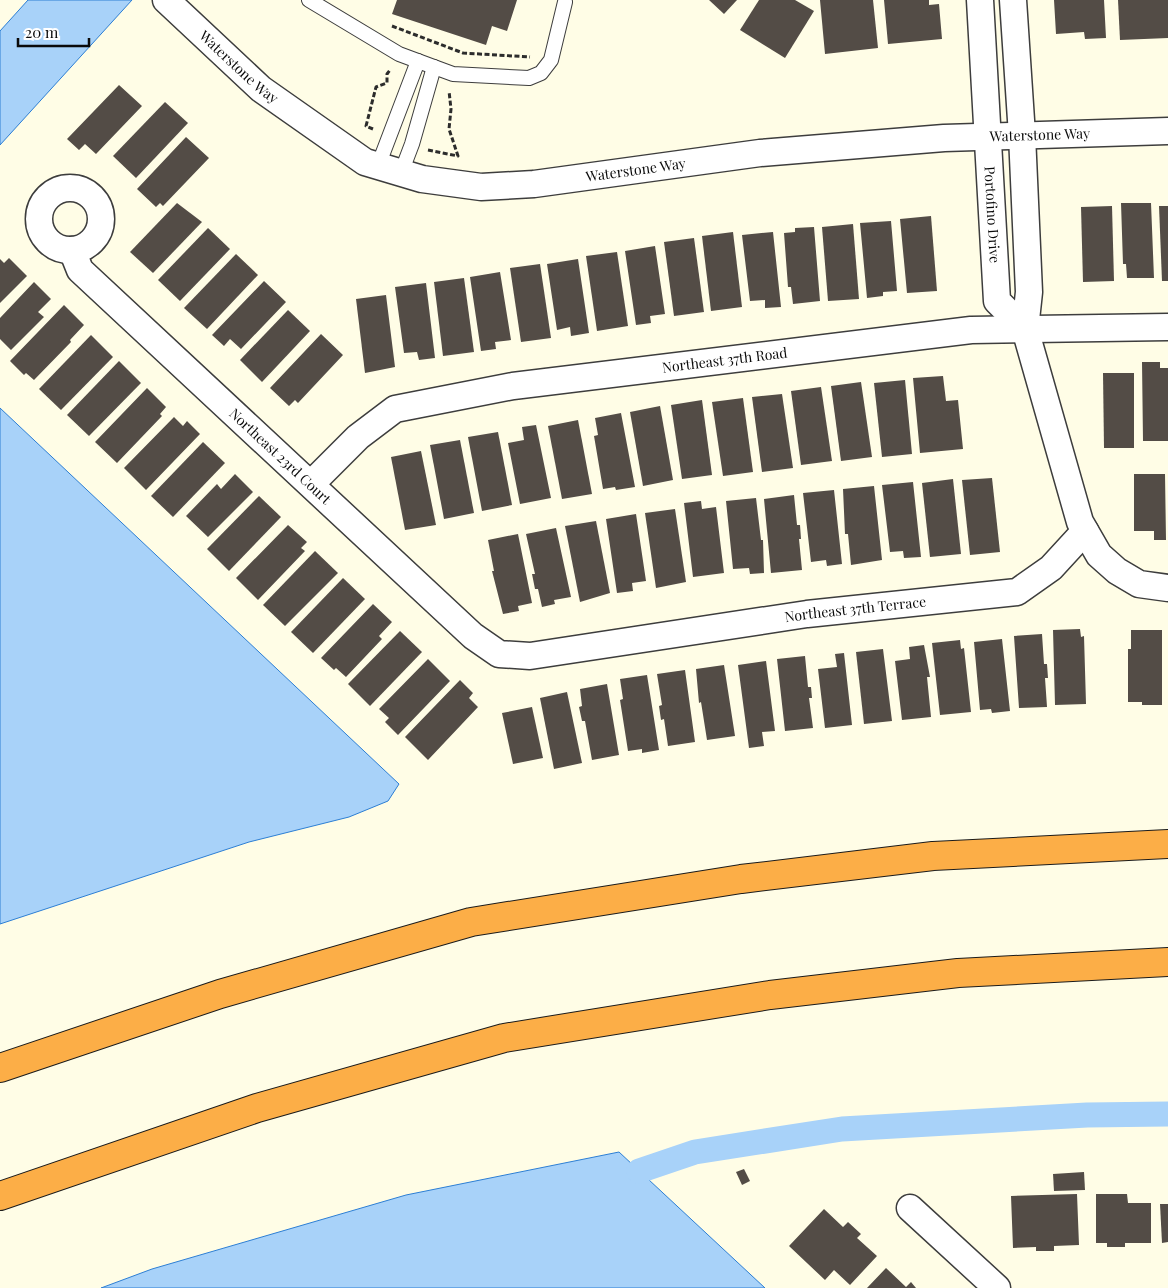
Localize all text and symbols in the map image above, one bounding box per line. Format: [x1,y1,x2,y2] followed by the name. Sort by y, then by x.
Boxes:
[18,15,89,47] scale bar
[25,22,59,42] text: 20 m
[195,25,282,107] street label: Waterstone Way
[988,123,1090,146] street label: Waterstone Way
[584,153,687,186] street label: Waterstone Way
[980,166,1005,264] street label: Portofino Drive
[661,343,788,377] street label: Northeast 37th Road
[225,404,336,509] street label: Northeast 23rd Court
[783,592,927,626] street label: Northeast 37th Terrace

